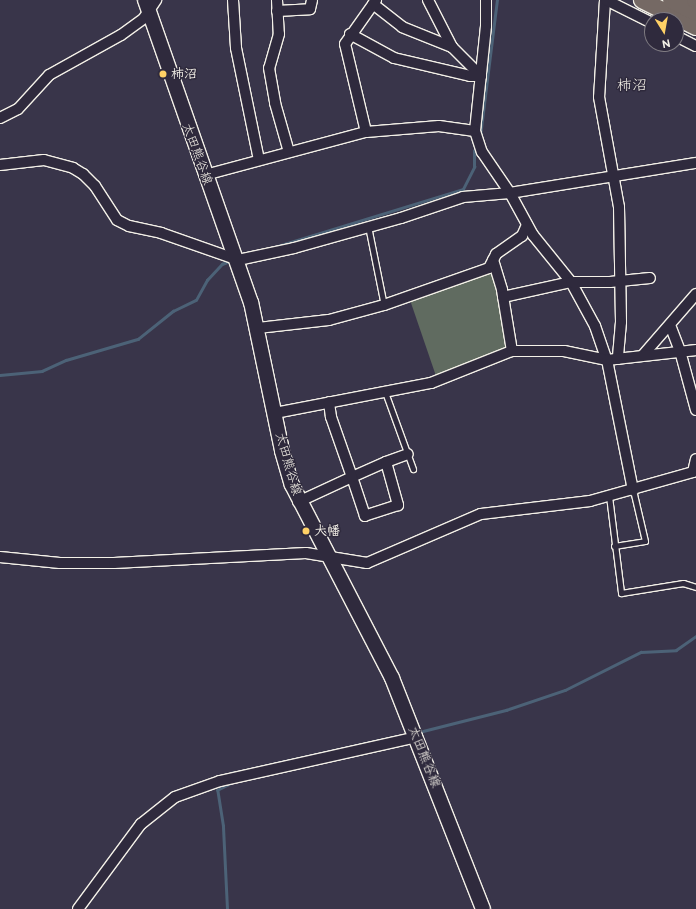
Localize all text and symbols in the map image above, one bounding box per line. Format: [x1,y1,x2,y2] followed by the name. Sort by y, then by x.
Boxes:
[644,12,684,52] north arrow
[661,36,671,50] text: N
[171,66,197,82] place label: 柿沼
[158,69,168,79] marker: 柿沼
[617,77,647,95] district label: 柿沼
[179,121,215,187] street label: 太田熊谷線
[272,431,304,497] street label: 太田熊谷線
[314,523,340,539] place label: 大幡
[301,526,311,536] marker: 大幡
[405,724,443,790] street label: 太田熊谷線

